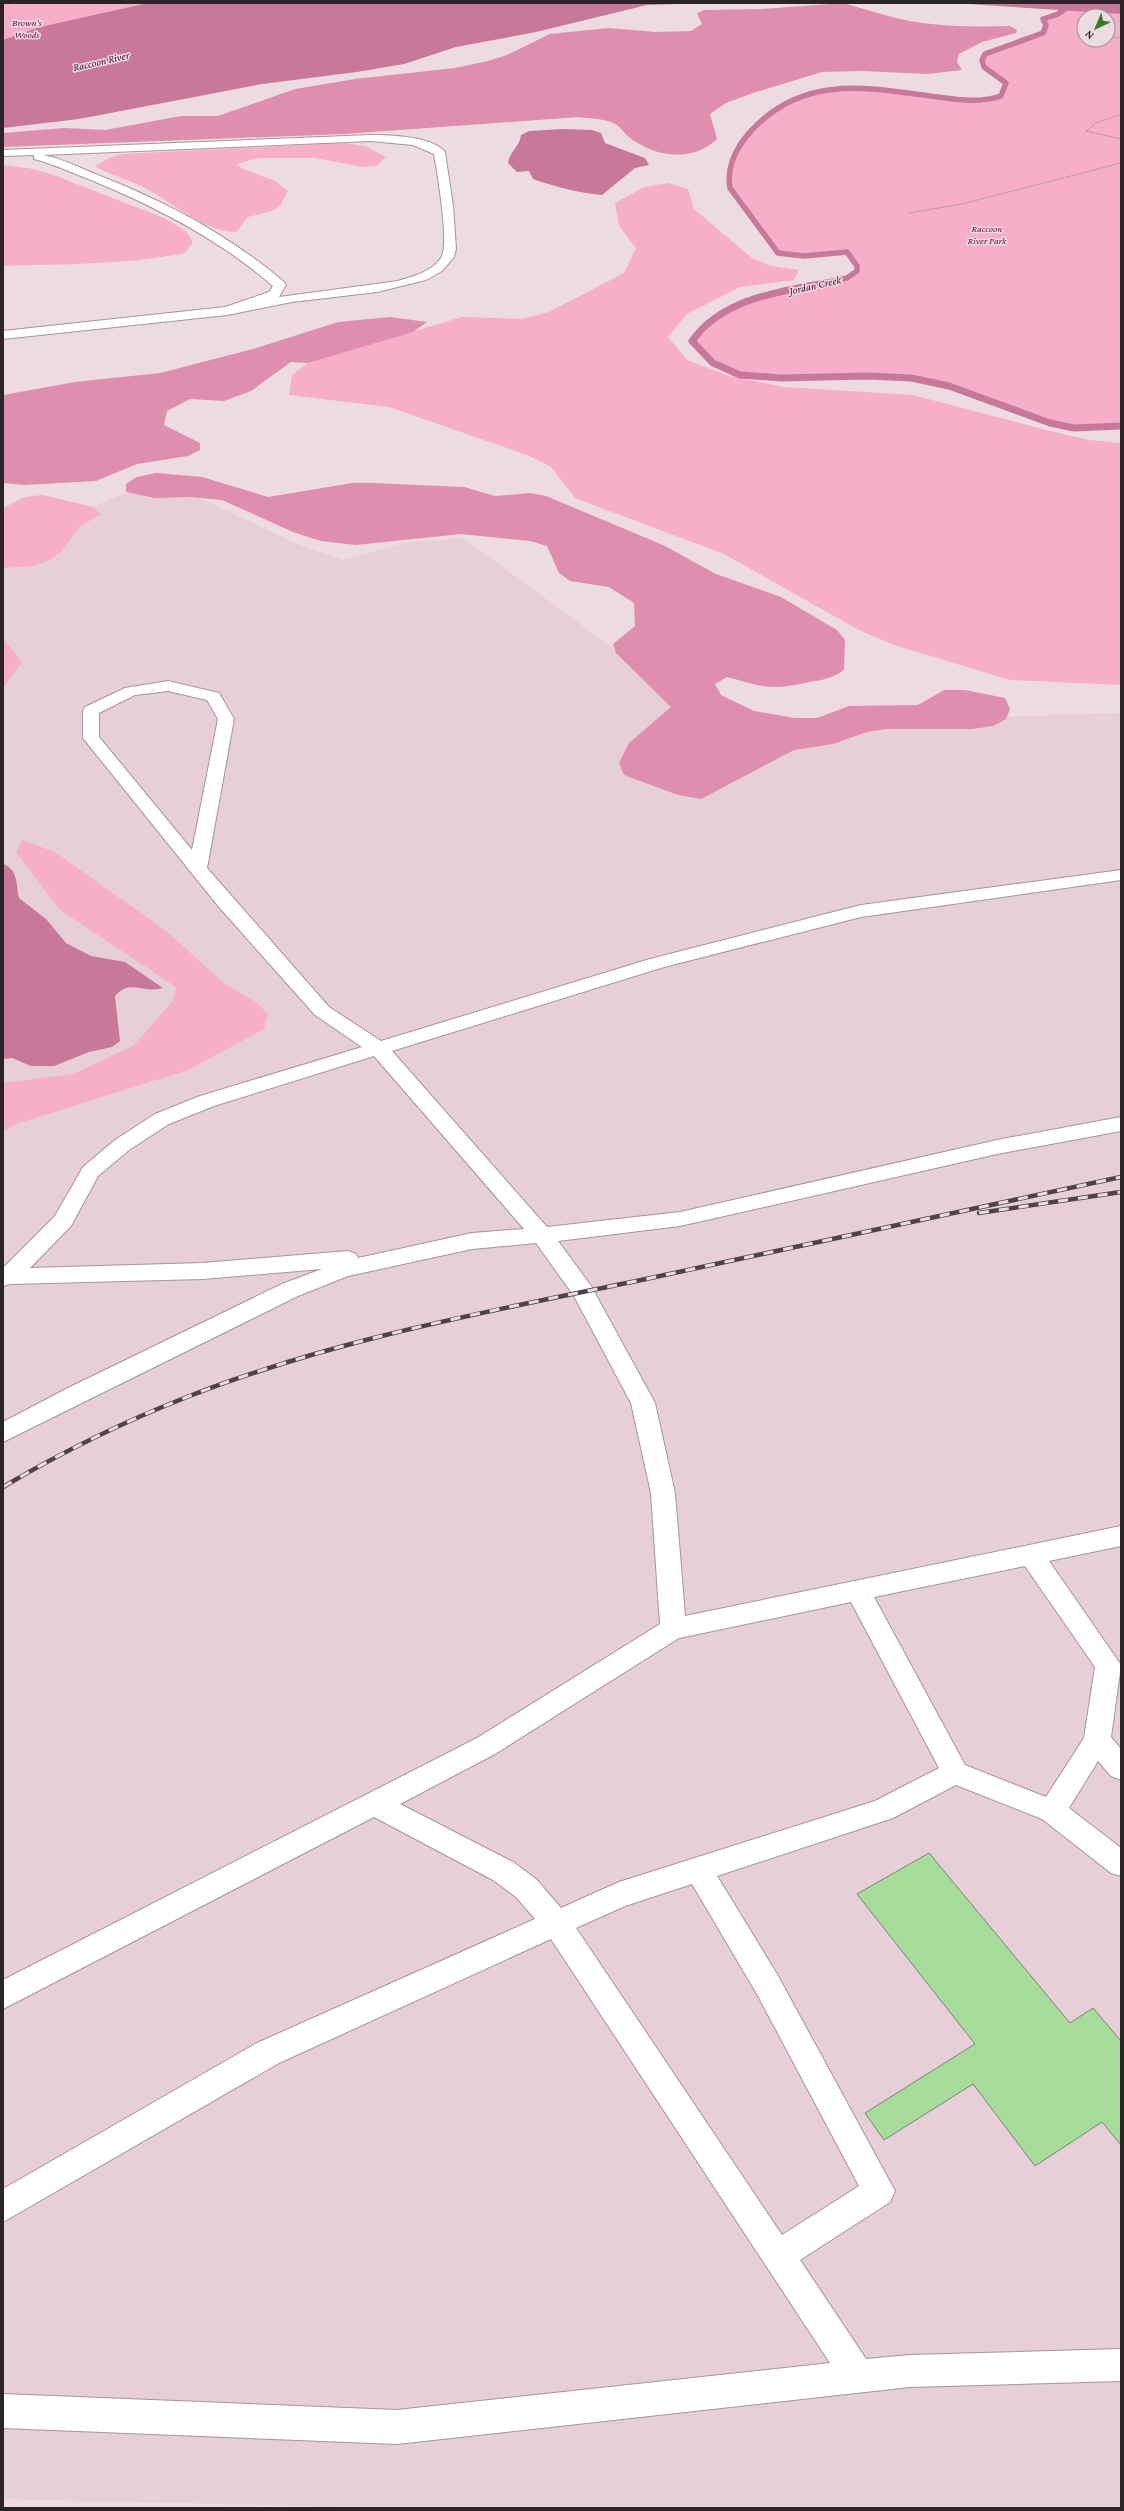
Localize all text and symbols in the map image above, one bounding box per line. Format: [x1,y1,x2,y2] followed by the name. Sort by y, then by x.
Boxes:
[1076,8,1116,48] north arrow
[12,17,43,40] park label: Brown's Woods
[1082,28,1096,42] text: N
[72,48,131,73] water label: Raccoon River
[968,223,1007,246] park label: Raccoon River Park
[786,273,843,298] water label: Jordan Creek

